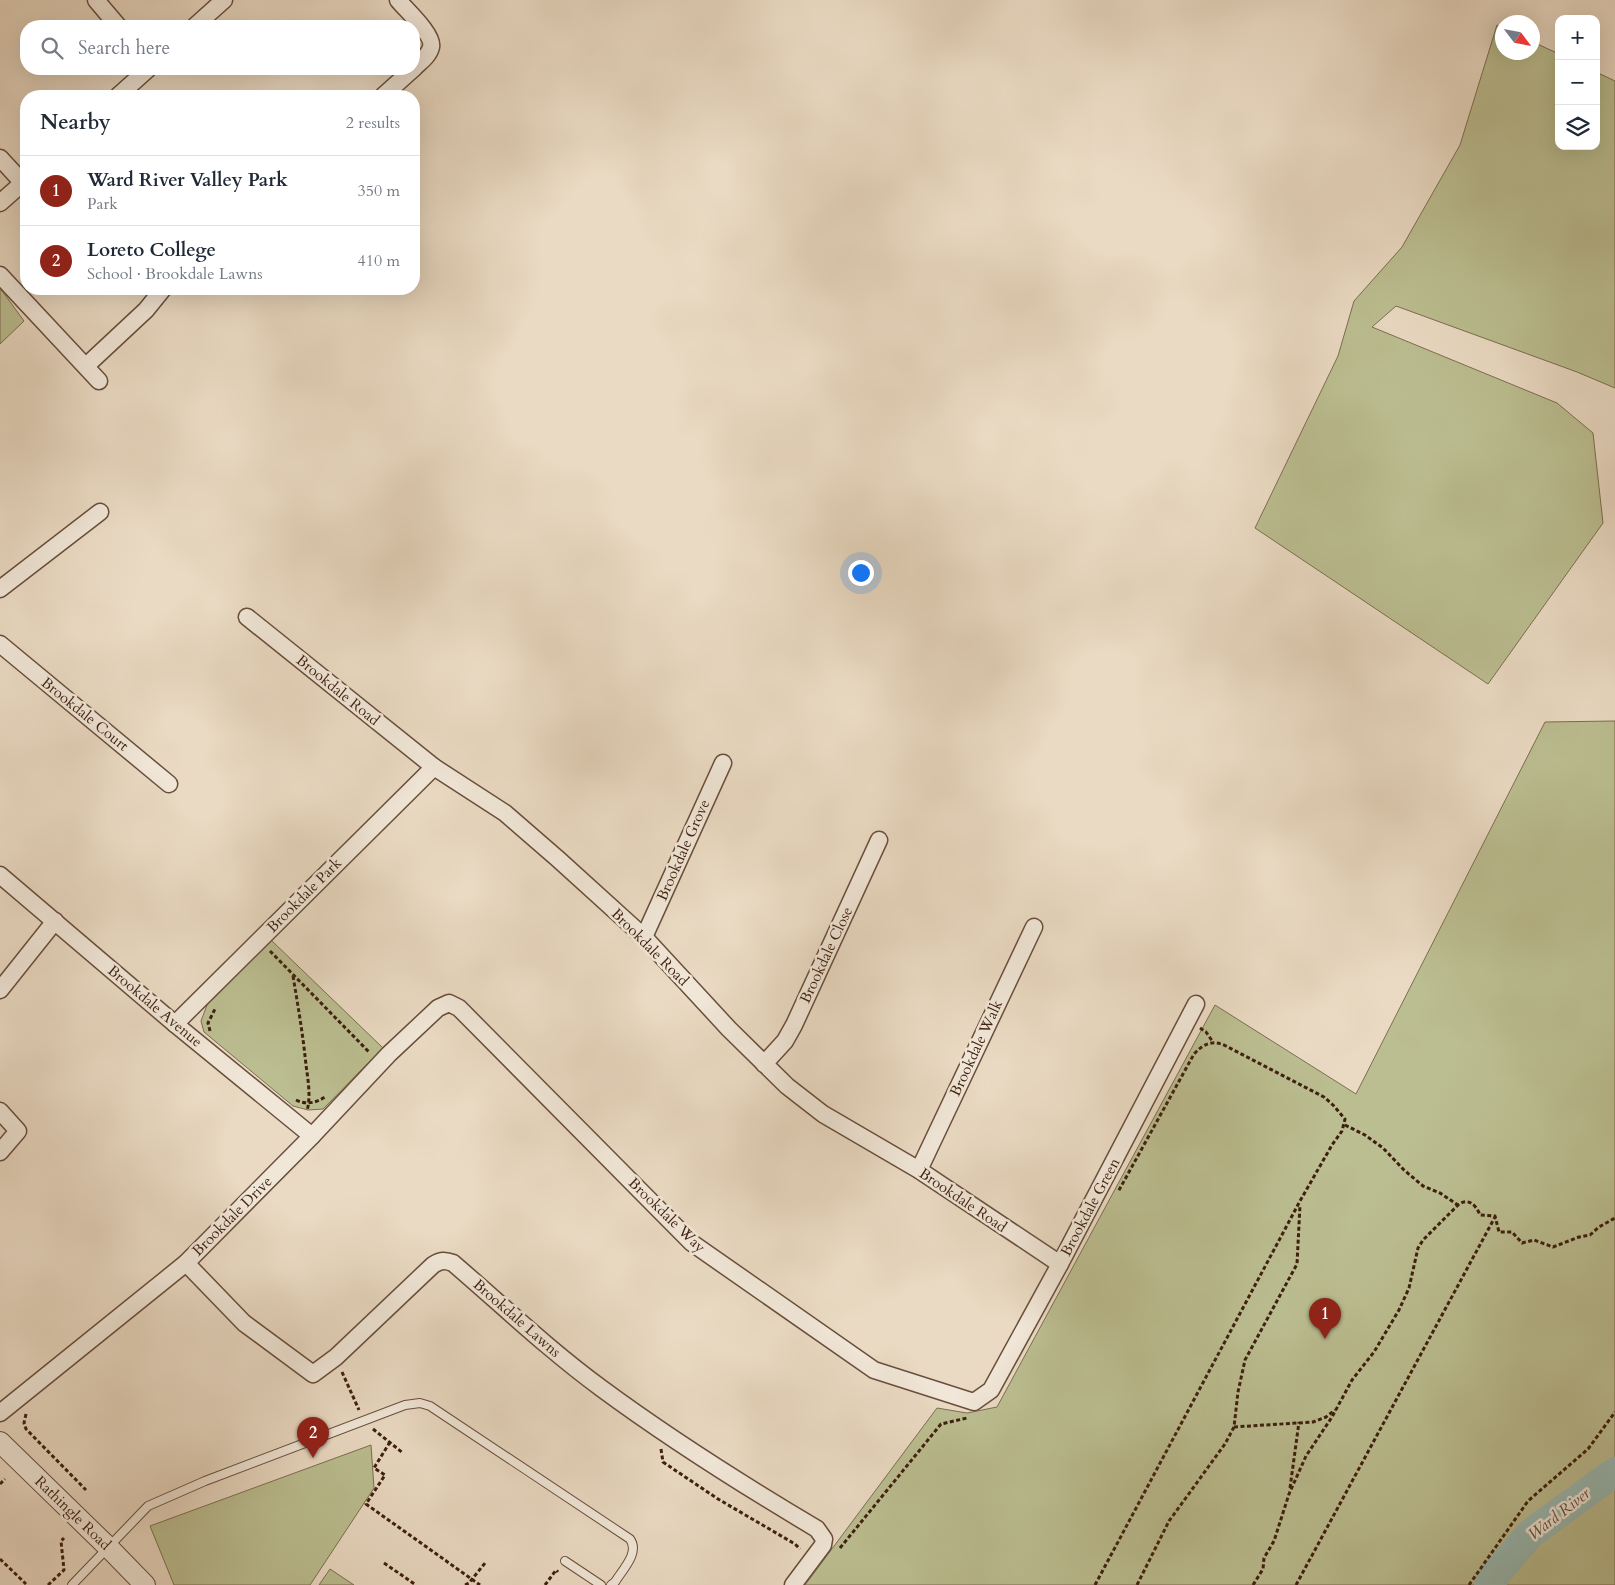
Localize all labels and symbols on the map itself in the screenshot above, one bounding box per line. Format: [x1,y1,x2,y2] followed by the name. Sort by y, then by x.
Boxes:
[1495,15,1540,60] north arrow
[848,560,874,586] your location
[292,650,384,730] street label: Brookdale Road
[37,673,133,756] street label: Brookdale Court
[652,796,714,904] street label: Brookdale Grove
[262,853,346,937] street label: Brookdale Park
[795,903,857,1006] street label: Brookdale Close
[607,904,693,990] street label: Brookdale Road
[104,961,207,1052] street label: Brookdale Avenue
[945,997,1007,1099] street label: Brookdale Walk
[1056,1154,1125,1260] street label: Brookdale Green
[915,1163,1011,1237] street label: Brookdale Road
[188,1172,276,1260] street label: Brookdale Drive
[624,1173,710,1257] street label: Brookdale Way
[469,1274,565,1362] street label: Brookdale Lawns
[1309,1298,1341,1339] pin: 1
[297,1417,329,1458] pin: 2
[31,1472,115,1554] street label: Rathingle Road
[1523,1482,1595,1545] water label: Ward River

